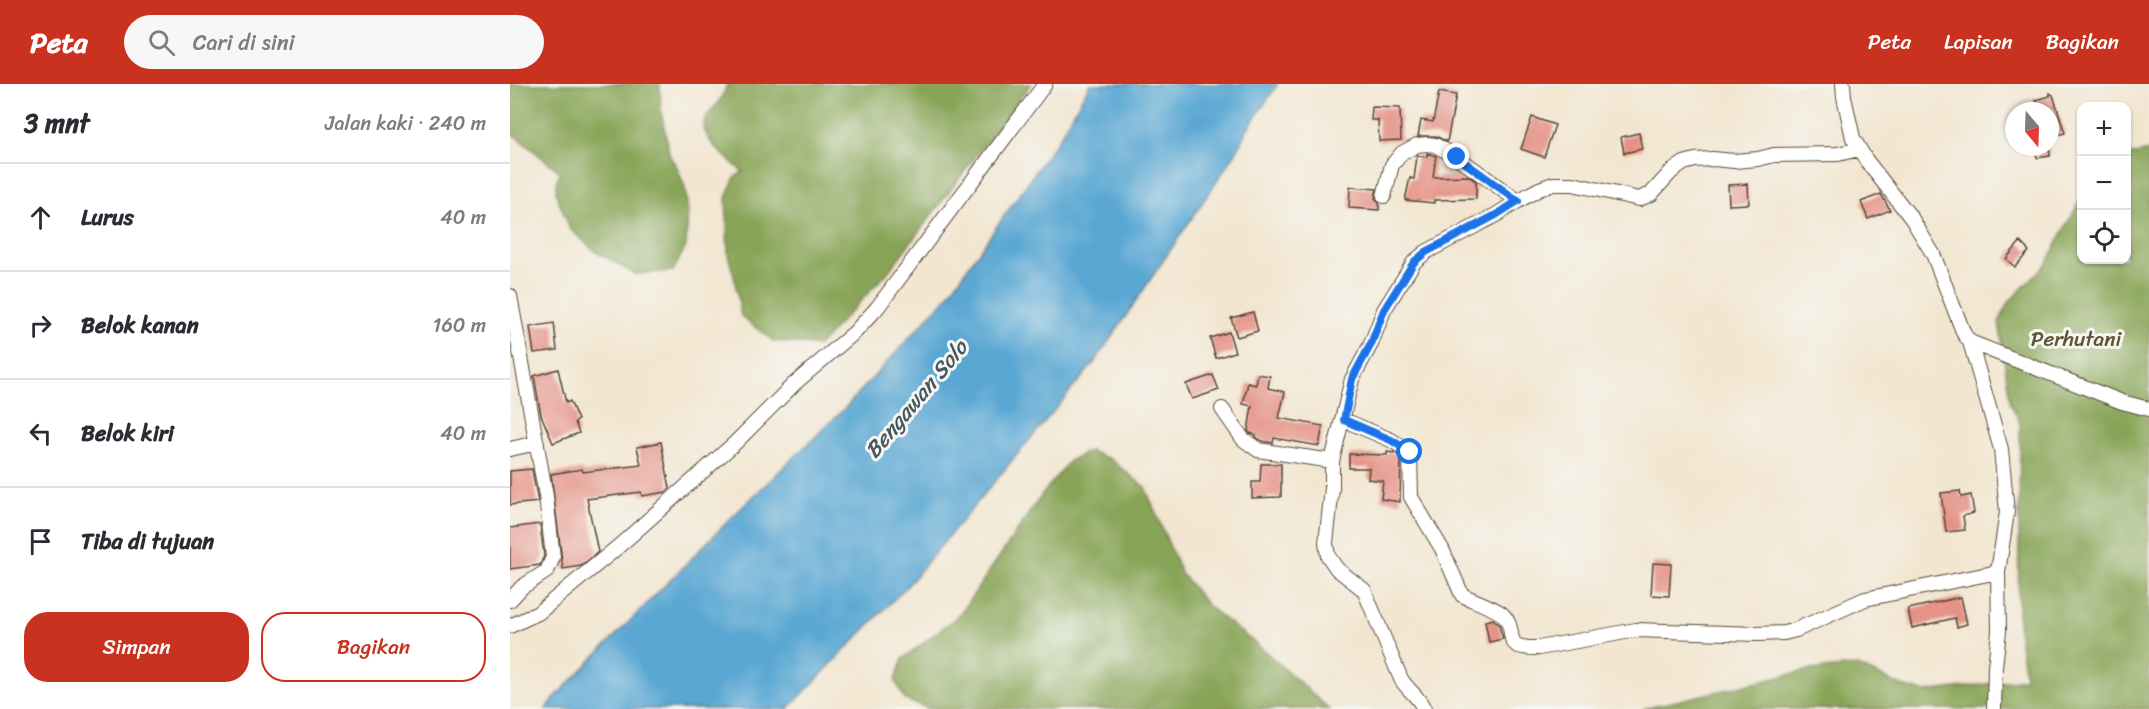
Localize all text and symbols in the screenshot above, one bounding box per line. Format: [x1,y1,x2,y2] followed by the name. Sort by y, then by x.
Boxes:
[124,15,544,69] search box
[30,18,88,67] text: Peta
[193,23,295,62] text: Cari di sini
[1868,23,1911,61] text: Peta
[1944,23,2013,61] text: Lapisan
[2046,23,2119,61] text: Bagikan
[145,26,178,59] icon: search
[24,100,90,146] text: 3 mnt
[2005,102,2059,156] north arrow
[2077,102,2131,264] map controls
[2077,102,2131,156] button: +
[325,106,486,141] text: Jalan kaki · 240 m
[1443,143,1469,169] route end
[2077,156,2131,210] button: −
[81,198,134,237] text: Lurus
[440,200,486,235] text: 40 m
[24,201,57,234] icon: ahead
[2077,210,2131,264] button: locate
[81,306,199,345] text: Belok kanan
[433,308,486,343] text: 160 m
[24,309,57,342] icon: right
[2031,320,2122,358] park label: Perhutani
[854,329,979,467] water label: Bengawan Solo
[81,414,174,453] text: Belok kiri
[440,416,486,451] text: 40 m
[24,417,57,450] icon: left
[1396,438,1422,464] route start
[81,522,214,561] text: Tiba di tujuan
[24,525,57,558] icon: arrive
[24,612,249,682] button: Simpan
[261,612,486,682] button: Bagikan

